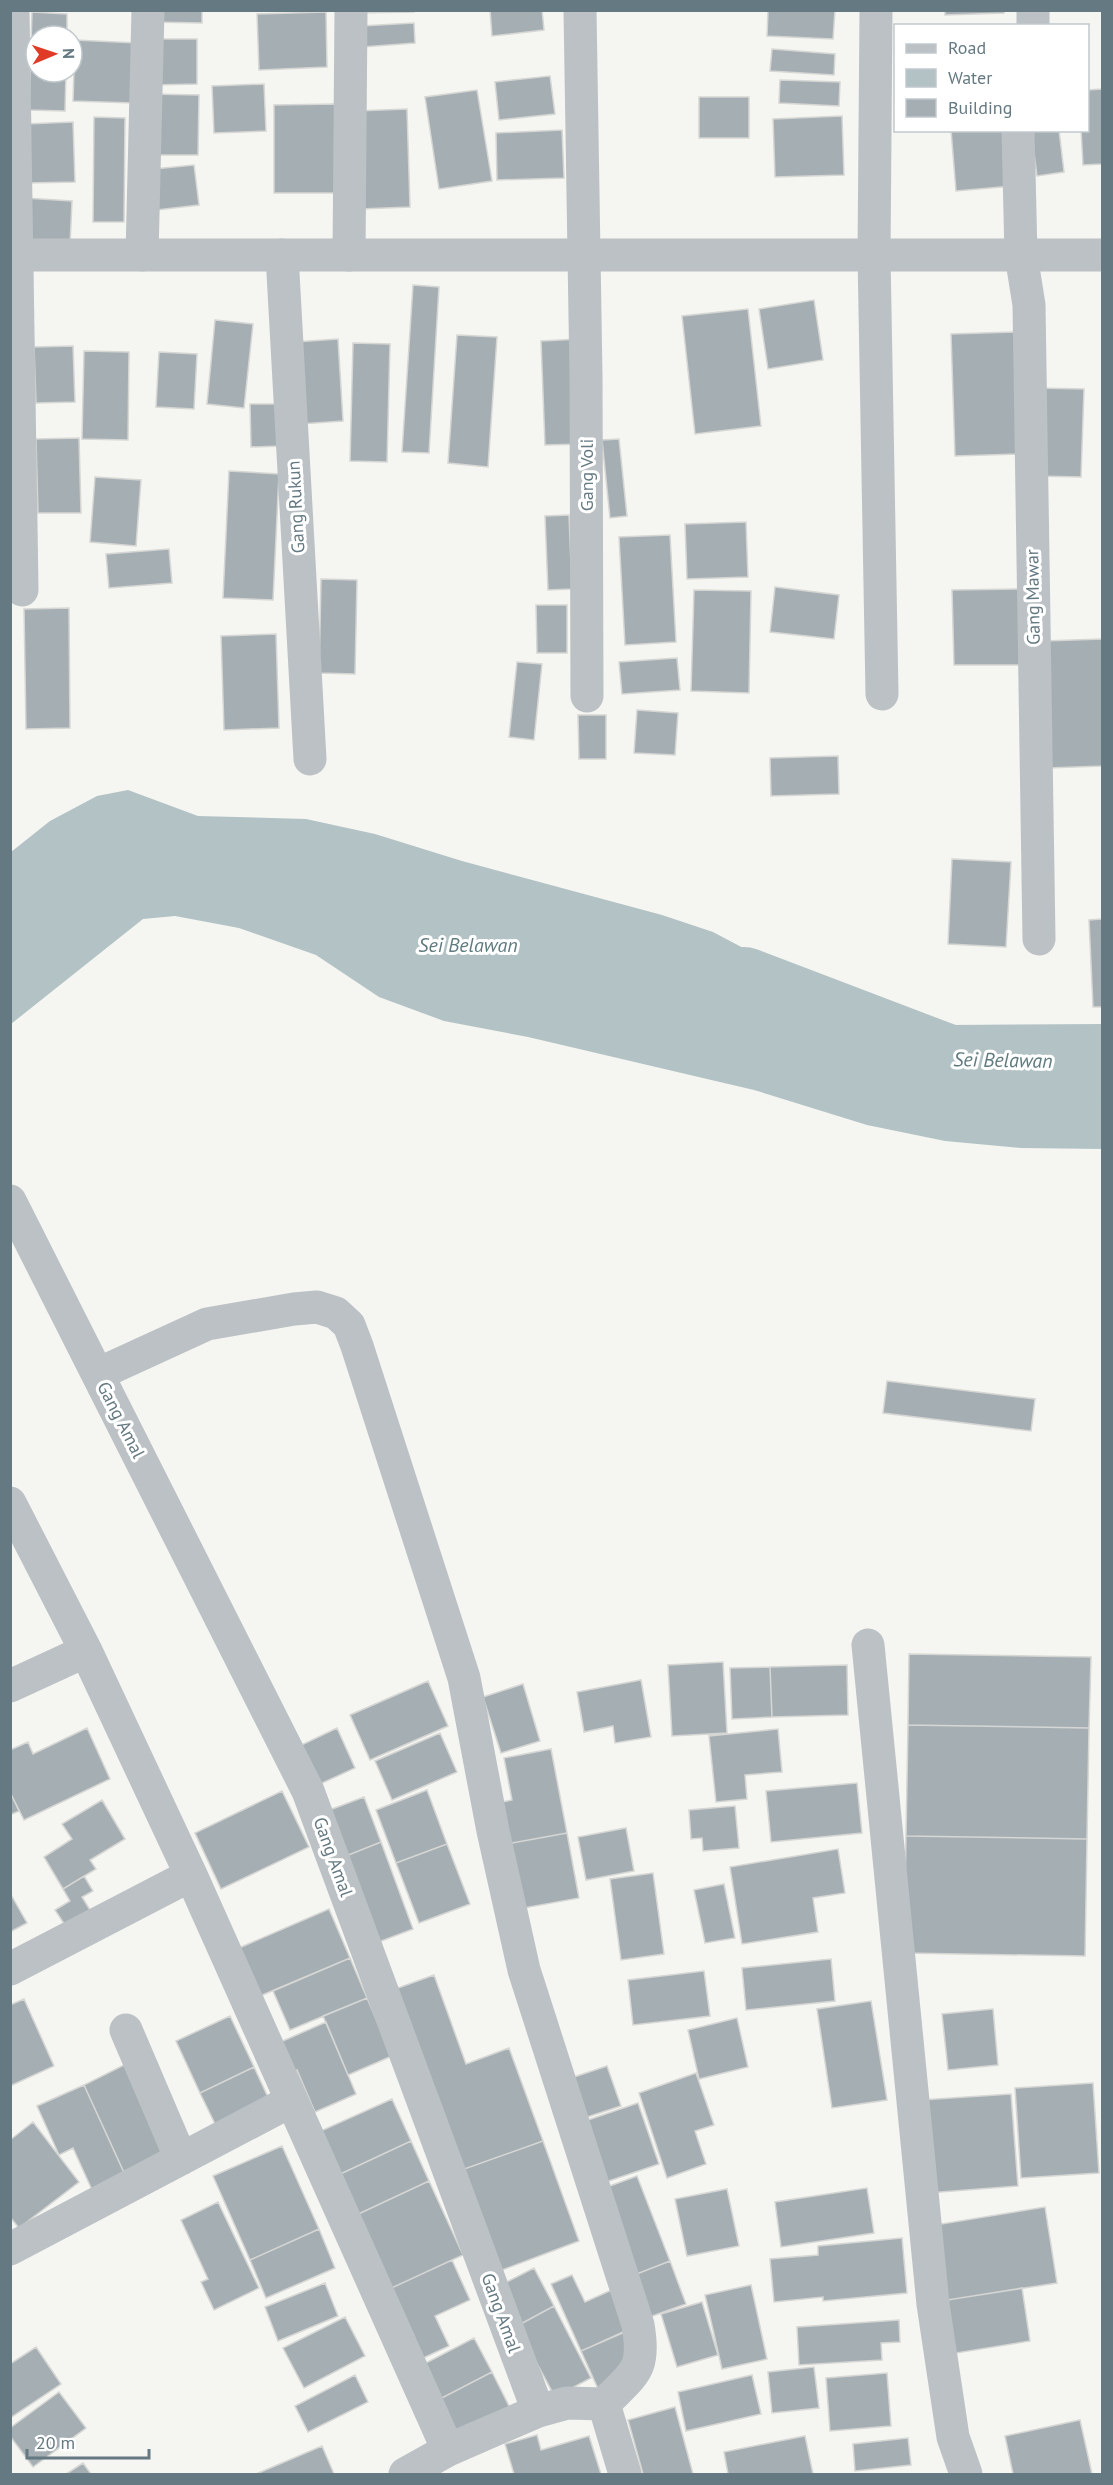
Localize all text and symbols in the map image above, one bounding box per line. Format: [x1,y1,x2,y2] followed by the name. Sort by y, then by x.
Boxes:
[24,24,84,84] north arrow
[894,24,1089,132] legend
[948,36,986,59] text: Road
[59,48,79,59] text: N
[948,66,992,89] text: Water
[948,96,1012,119] text: Building
[575,439,598,511] street label: Gang Voli
[282,460,309,554] street label: Gang Rukun
[1020,549,1045,645] street label: Gang Mawar
[418,932,518,958] water label: Sei Belawan
[953,1046,1053,1074] water label: Sei Belawan
[92,1378,151,1463] street label: Gang Amal
[308,1814,359,1900] street label: Gang Amal
[476,2270,527,2356] street label: Gang Amal
[27,2422,148,2460] scale bar
[36,2431,75,2454] text: 20 m

